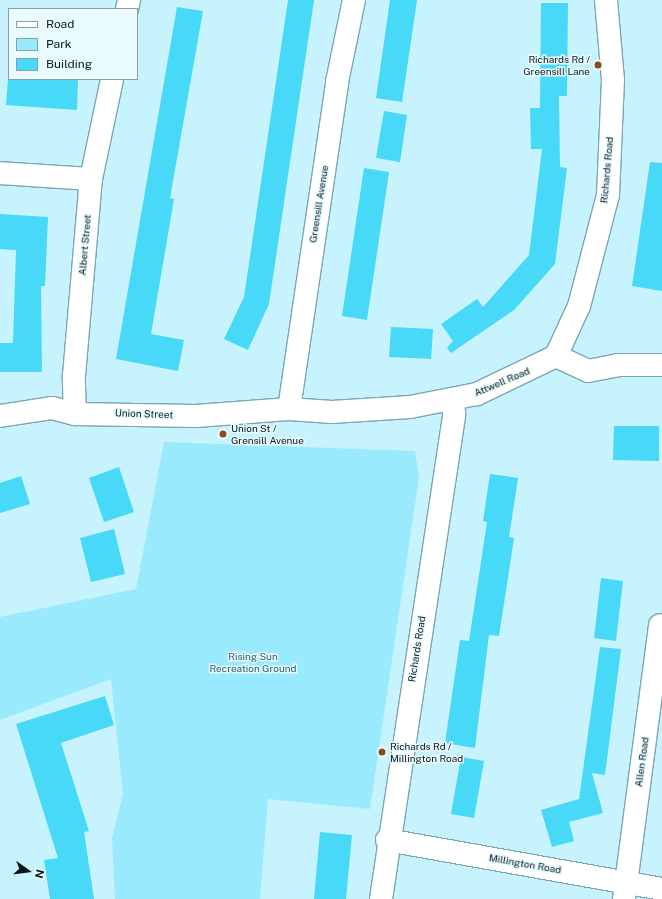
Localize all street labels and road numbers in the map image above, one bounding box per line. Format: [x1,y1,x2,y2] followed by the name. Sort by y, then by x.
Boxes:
[598,136,616,204] street label: Richards Road
[307,164,331,244] street label: Greensill Avenue
[76,214,94,276] street label: Albert Street
[472,365,532,399] street label: Attwell Road
[115,407,173,421] street label: Union Street
[406,615,428,683] street label: Richards Road
[633,736,651,788] street label: Allen Road
[488,852,562,876] street label: Millington Road

